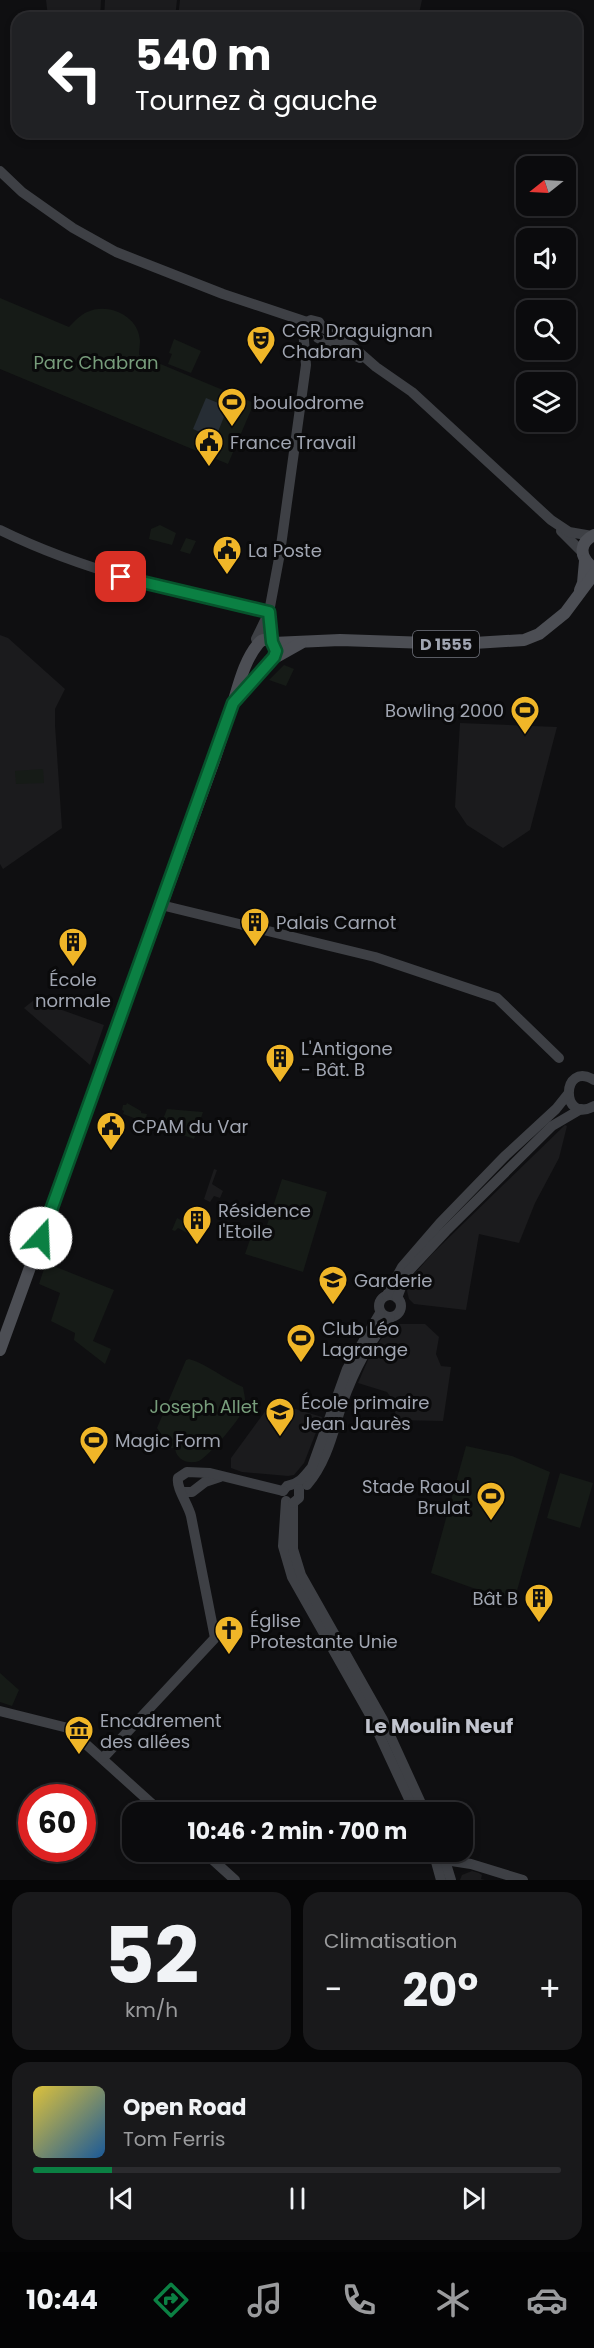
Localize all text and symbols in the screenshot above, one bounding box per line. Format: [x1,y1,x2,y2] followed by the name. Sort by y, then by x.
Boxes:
[135,26,272,85] text: 540 m
[36,36,114,114] icon: left
[135,82,377,119] text: Tournez à gauche
[516,156,576,216] north arrow
[516,156,576,432] map controls
[516,228,576,288] button: sound
[516,300,576,360] button: search
[282,318,433,364] place label: CGR Draguignan Chabran
[245,324,277,366] theatre icon: CGR Draguignan Chabran
[33,350,159,375] park label: Parc Chabran
[516,372,576,432] button: layers
[216,386,248,428] sports icon: boulodrome
[253,390,364,415] place label: boulodrome
[193,426,225,468] public building icon: France Travail
[230,430,356,455] place label: France Travail
[211,534,243,576] public building icon: La Poste
[248,538,322,563] place label: La Poste
[95,551,146,602] pin
[104,560,137,593] icon: arrive
[413,631,479,657] road number: D 1555
[509,694,541,736] sports icon: Bowling 2000
[385,698,504,723] place label: Bowling 2000
[239,906,271,948] building icon: Palais Carnot
[276,910,396,935] place label: Palais Carnot
[57,926,89,968] building icon: École normale
[35,967,111,1013] place label: École normale
[301,1036,393,1082] place label: L'Antigone - Bât. B
[264,1042,296,1084] building icon: L'Antigone - Bât. B
[95,1110,127,1152] public building icon: CPAM du Var
[132,1114,249,1139] place label: CPAM du Var
[218,1198,311,1244] place label: Résidence l'Etoile
[181,1204,213,1246] building icon: Résidence l'Etoile
[9,1206,73,1270] position arrow
[317,1264,349,1306] school or university icon: Garderie
[354,1268,433,1293] place label: Garderie
[322,1316,408,1362] place label: Club Léo Lagrange
[285,1322,317,1364] sports icon: Club Léo Lagrange
[301,1390,429,1436] place label: École primaire Jean Jaurès
[150,1394,258,1419] park label: Joseph Allet
[264,1396,296,1438] school or university icon: École primaire Jean Jaurès
[78,1424,110,1466] sports icon: Magic Form
[115,1428,221,1453] place label: Magic Form
[362,1474,470,1520] place label: Stade Raoul Brulat
[475,1480,507,1522] sports icon: Stade Raoul Brulat
[523,1582,555,1624] building icon: Bât B
[472,1586,518,1611] place label: Bât B
[250,1608,398,1654] place label: Église Protestante Unie
[213,1614,245,1656] church icon: Église Protestante Unie
[100,1708,222,1754] place label: Encadrement des allées
[365,1712,513,1740] district label: Le Moulin Neuf
[63,1714,95,1756] museum icon: Encadrement des allées
[18,1784,96,1862] speed limit sign: 60
[188,1816,407,1847] text: 10:46 · 2 min · 700 m
[104,1901,199,2010] text: 52
[324,1927,457,1955] text: Climatisation
[402,1959,478,2022] text: 20°
[324,1966,342,2013] text: −
[538,1966,561,2013] text: +
[125,1996,178,2024] text: km/h
[123,2092,247,2123] text: Open Road
[123,2125,225,2153] text: Tom Ferris
[105,2182,138,2215] icon: previous
[281,2182,314,2215] icon: pause
[457,2182,490,2215] icon: next
[150,2279,192,2321] icon: directions
[244,2279,286,2321] icon: music
[338,2279,380,2321] icon: phone
[432,2279,474,2321] icon: climate
[526,2279,568,2321] icon: car
[26,2281,98,2318] text: 10:44

